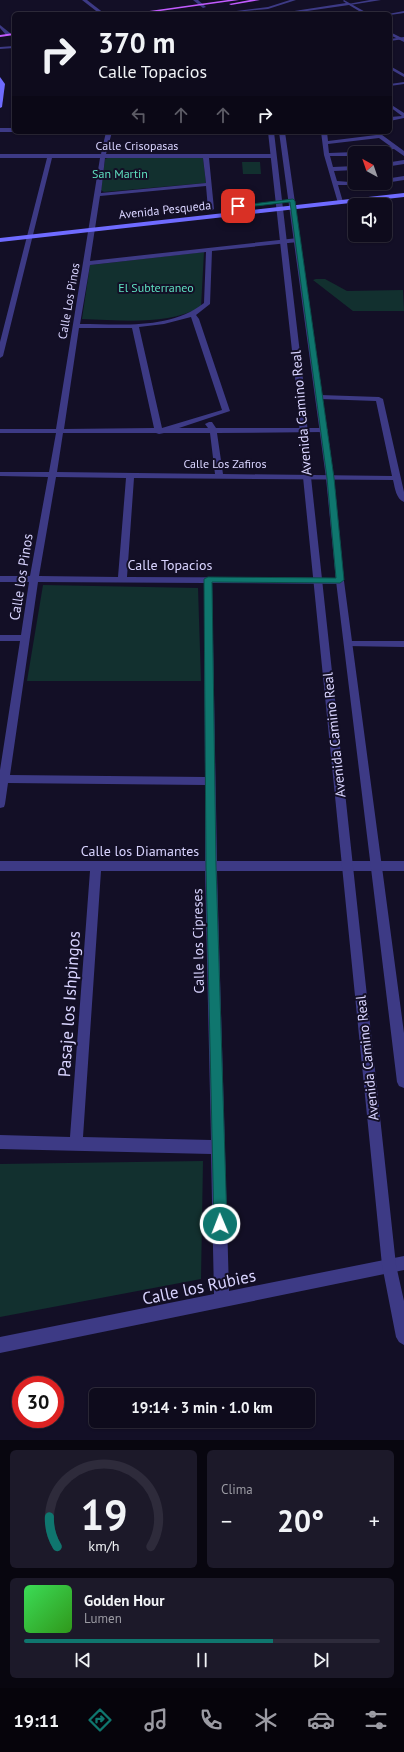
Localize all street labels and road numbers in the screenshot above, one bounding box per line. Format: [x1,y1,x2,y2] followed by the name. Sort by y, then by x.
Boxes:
[96,138,178,153] street label: Calle Crisopasas
[118,197,212,222] street label: Avenida Pesqueda
[54,262,83,340] street label: Calle Los Pinos
[287,350,315,476] street label: Avenida Camino Real
[183,456,267,471] street label: Calle Los Zafiros
[5,532,37,622] street label: Calle los Pinos
[128,556,212,574] street label: Calle Topacios
[318,672,350,798] street label: Avenida Camino Real
[81,842,199,860] street label: Calle los Diamantes
[188,888,208,994] street label: Calle los Cipreses
[53,930,85,1078] street label: Pasaje los Ishpingos
[351,995,383,1121] street label: Avenida Camino Real
[140,1264,258,1310] street label: Calle los Rubies

